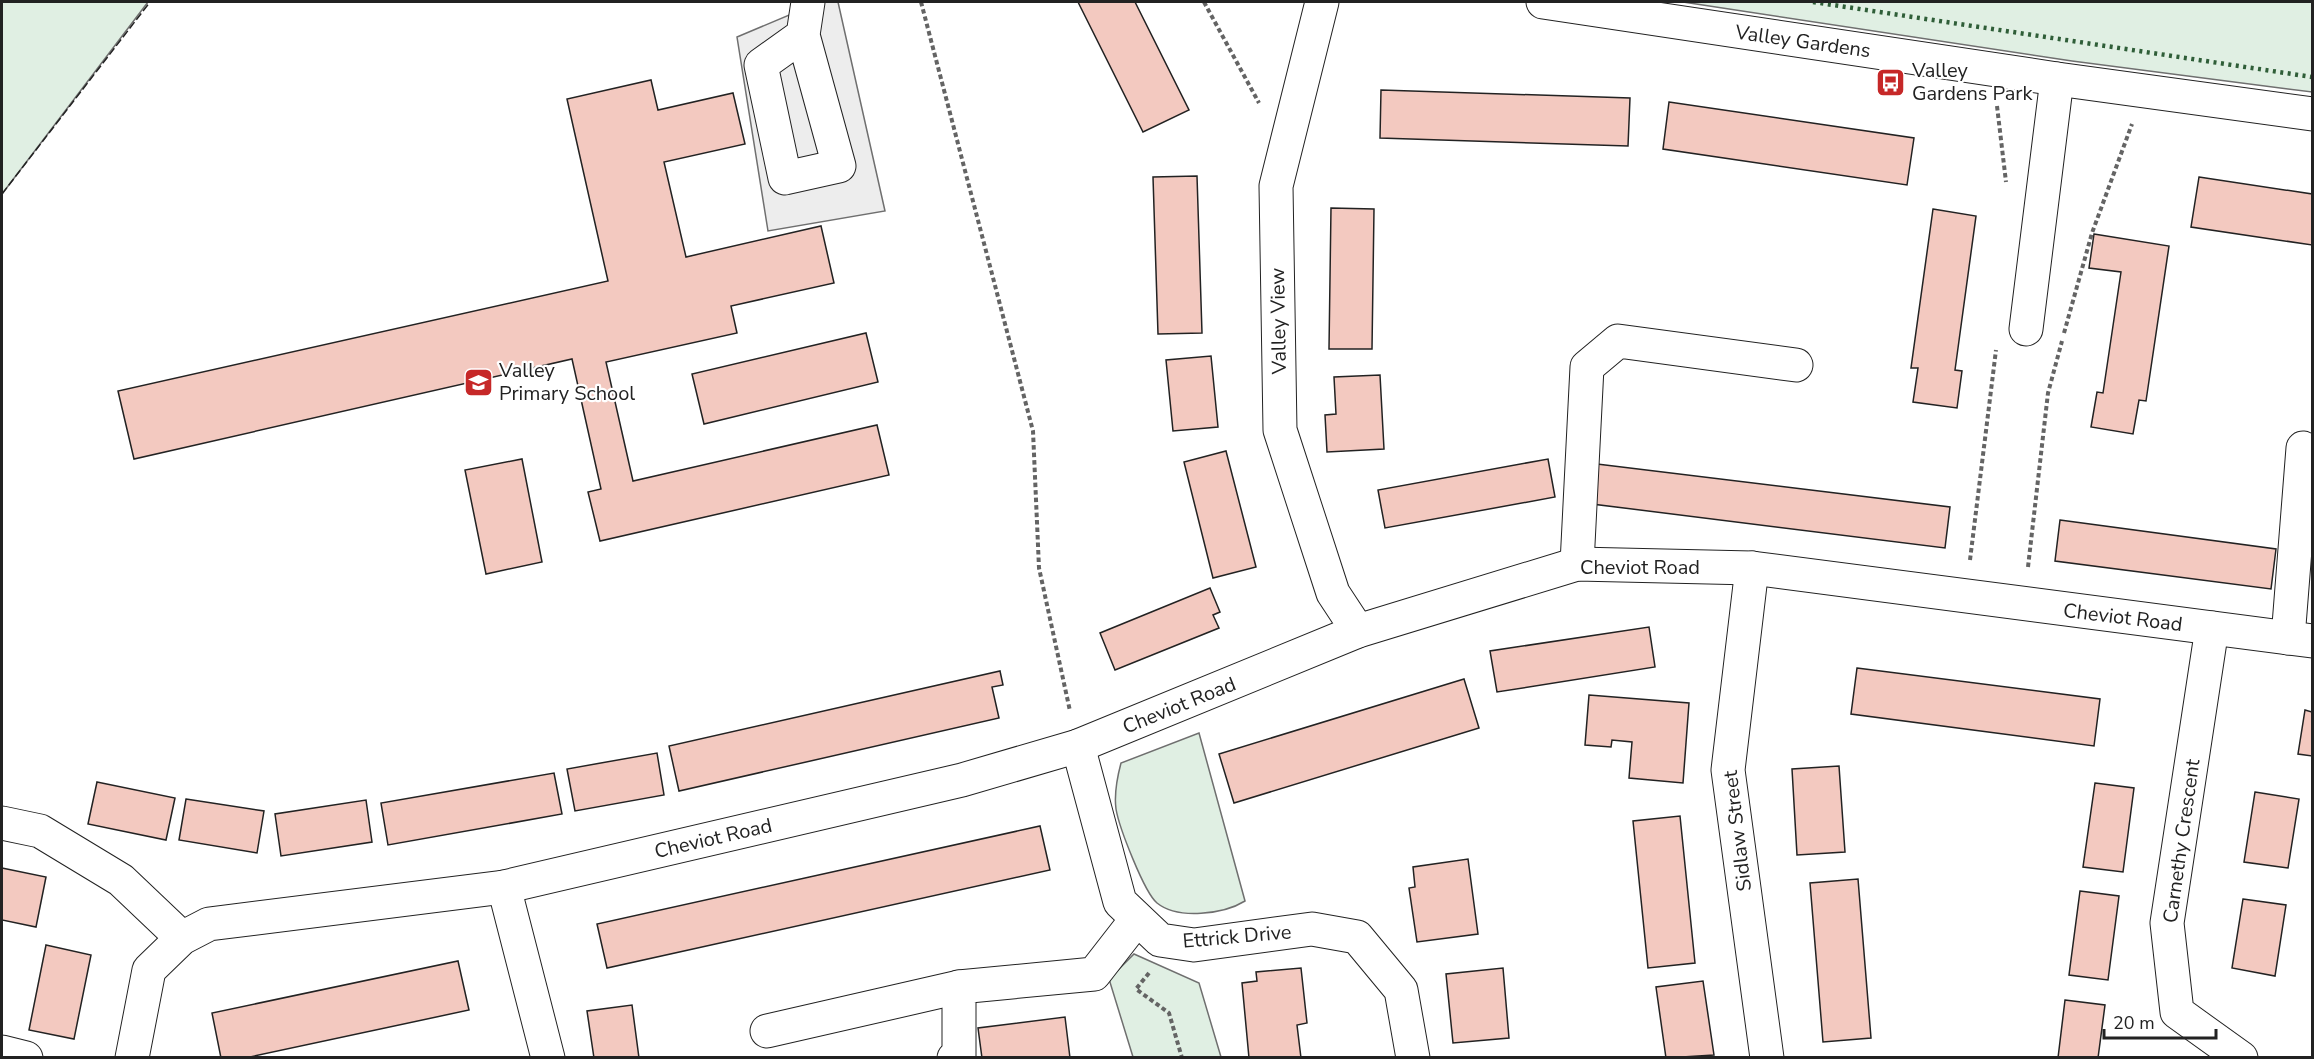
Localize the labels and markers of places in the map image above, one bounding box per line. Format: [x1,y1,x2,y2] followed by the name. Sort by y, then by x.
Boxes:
[1911,57,2034,107] place label: Valley Gardens Park
[1875,66,1907,98] bus stop icon: Valley Gardens Park
[498,357,635,407] place label: Valley Primary School
[462,366,494,398] school or university icon: Valley Primary School

